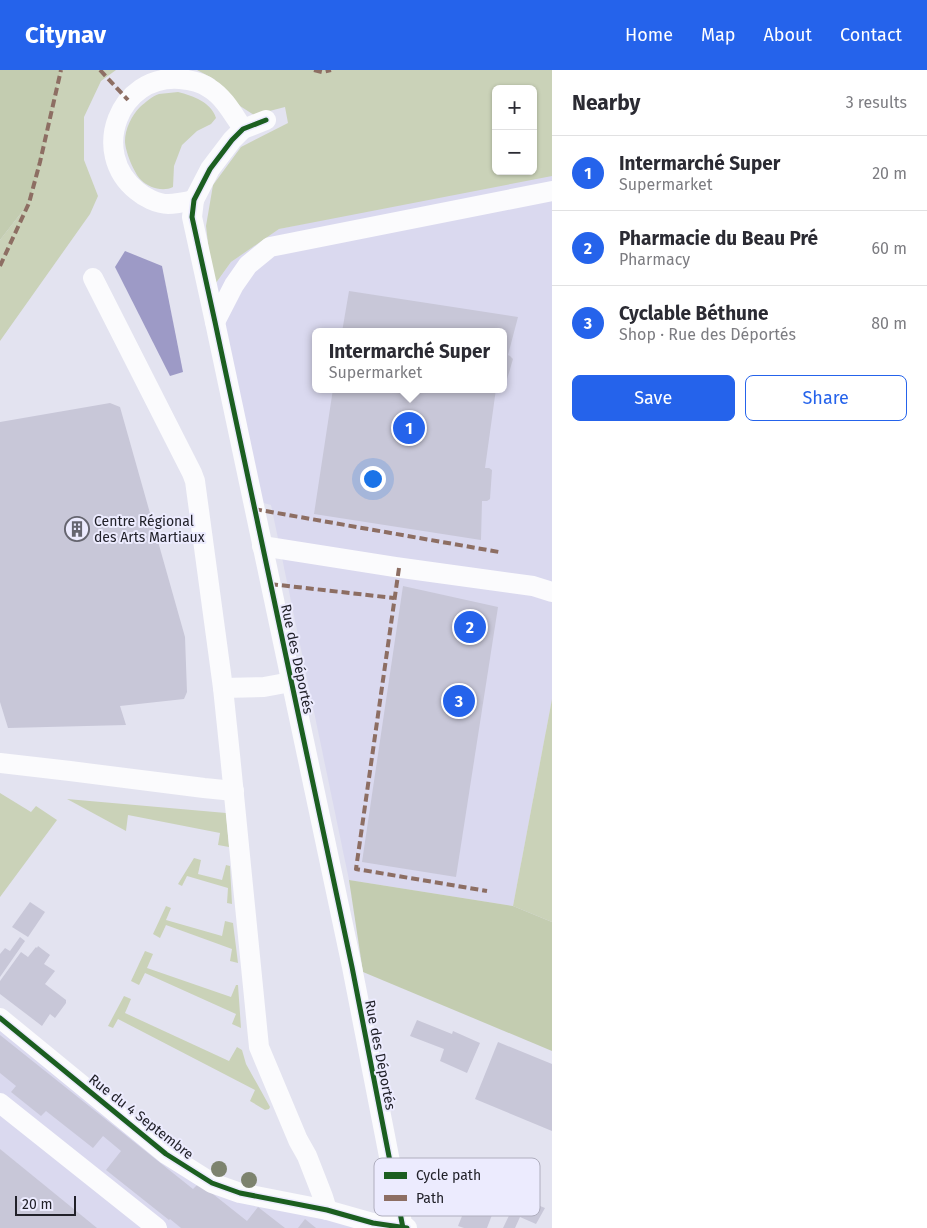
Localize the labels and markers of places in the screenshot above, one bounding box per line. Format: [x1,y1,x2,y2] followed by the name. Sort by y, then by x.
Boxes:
[393,409,425,447] pin: 1
[94,513,205,546] place label: Centre Régional des Arts Martiaux
[64,516,90,542] building icon: Centre Régional des Arts Martiaux
[454,608,486,646] pin: 2
[443,682,475,720] pin: 3

